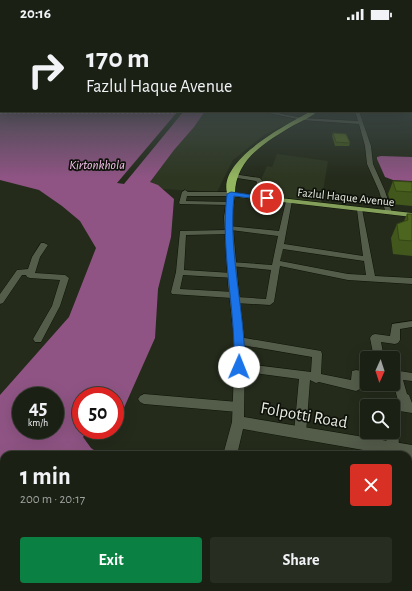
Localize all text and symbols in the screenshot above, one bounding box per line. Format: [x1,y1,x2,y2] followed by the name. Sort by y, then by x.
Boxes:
[20,6,51,21] text: 20:16
[20,44,72,96] icon: right
[86,45,150,73] text: 170 m
[86,78,232,96] text: Fazlul Haque Avenue
[69,159,125,172] water label: Kirtonkhola
[250,181,284,215] pin
[297,186,395,208] street label: Fazlul Haque Avenue
[256,187,278,209] icon: arrive
[218,346,260,388] position arrow
[360,351,400,391] north arrow
[360,351,400,439] map controls
[72,387,124,439] speed limit sign: 50
[29,398,47,418] text: 45
[259,399,349,431] street label: Folpotti Road
[360,399,400,439] button: search
[28,418,48,428] text: km/h
[350,464,392,506] button: close
[20,465,71,489] text: 1 min
[20,493,85,506] text: 200 m · 20:17
[20,537,202,583] button: Exit
[210,537,392,583] button: Share

